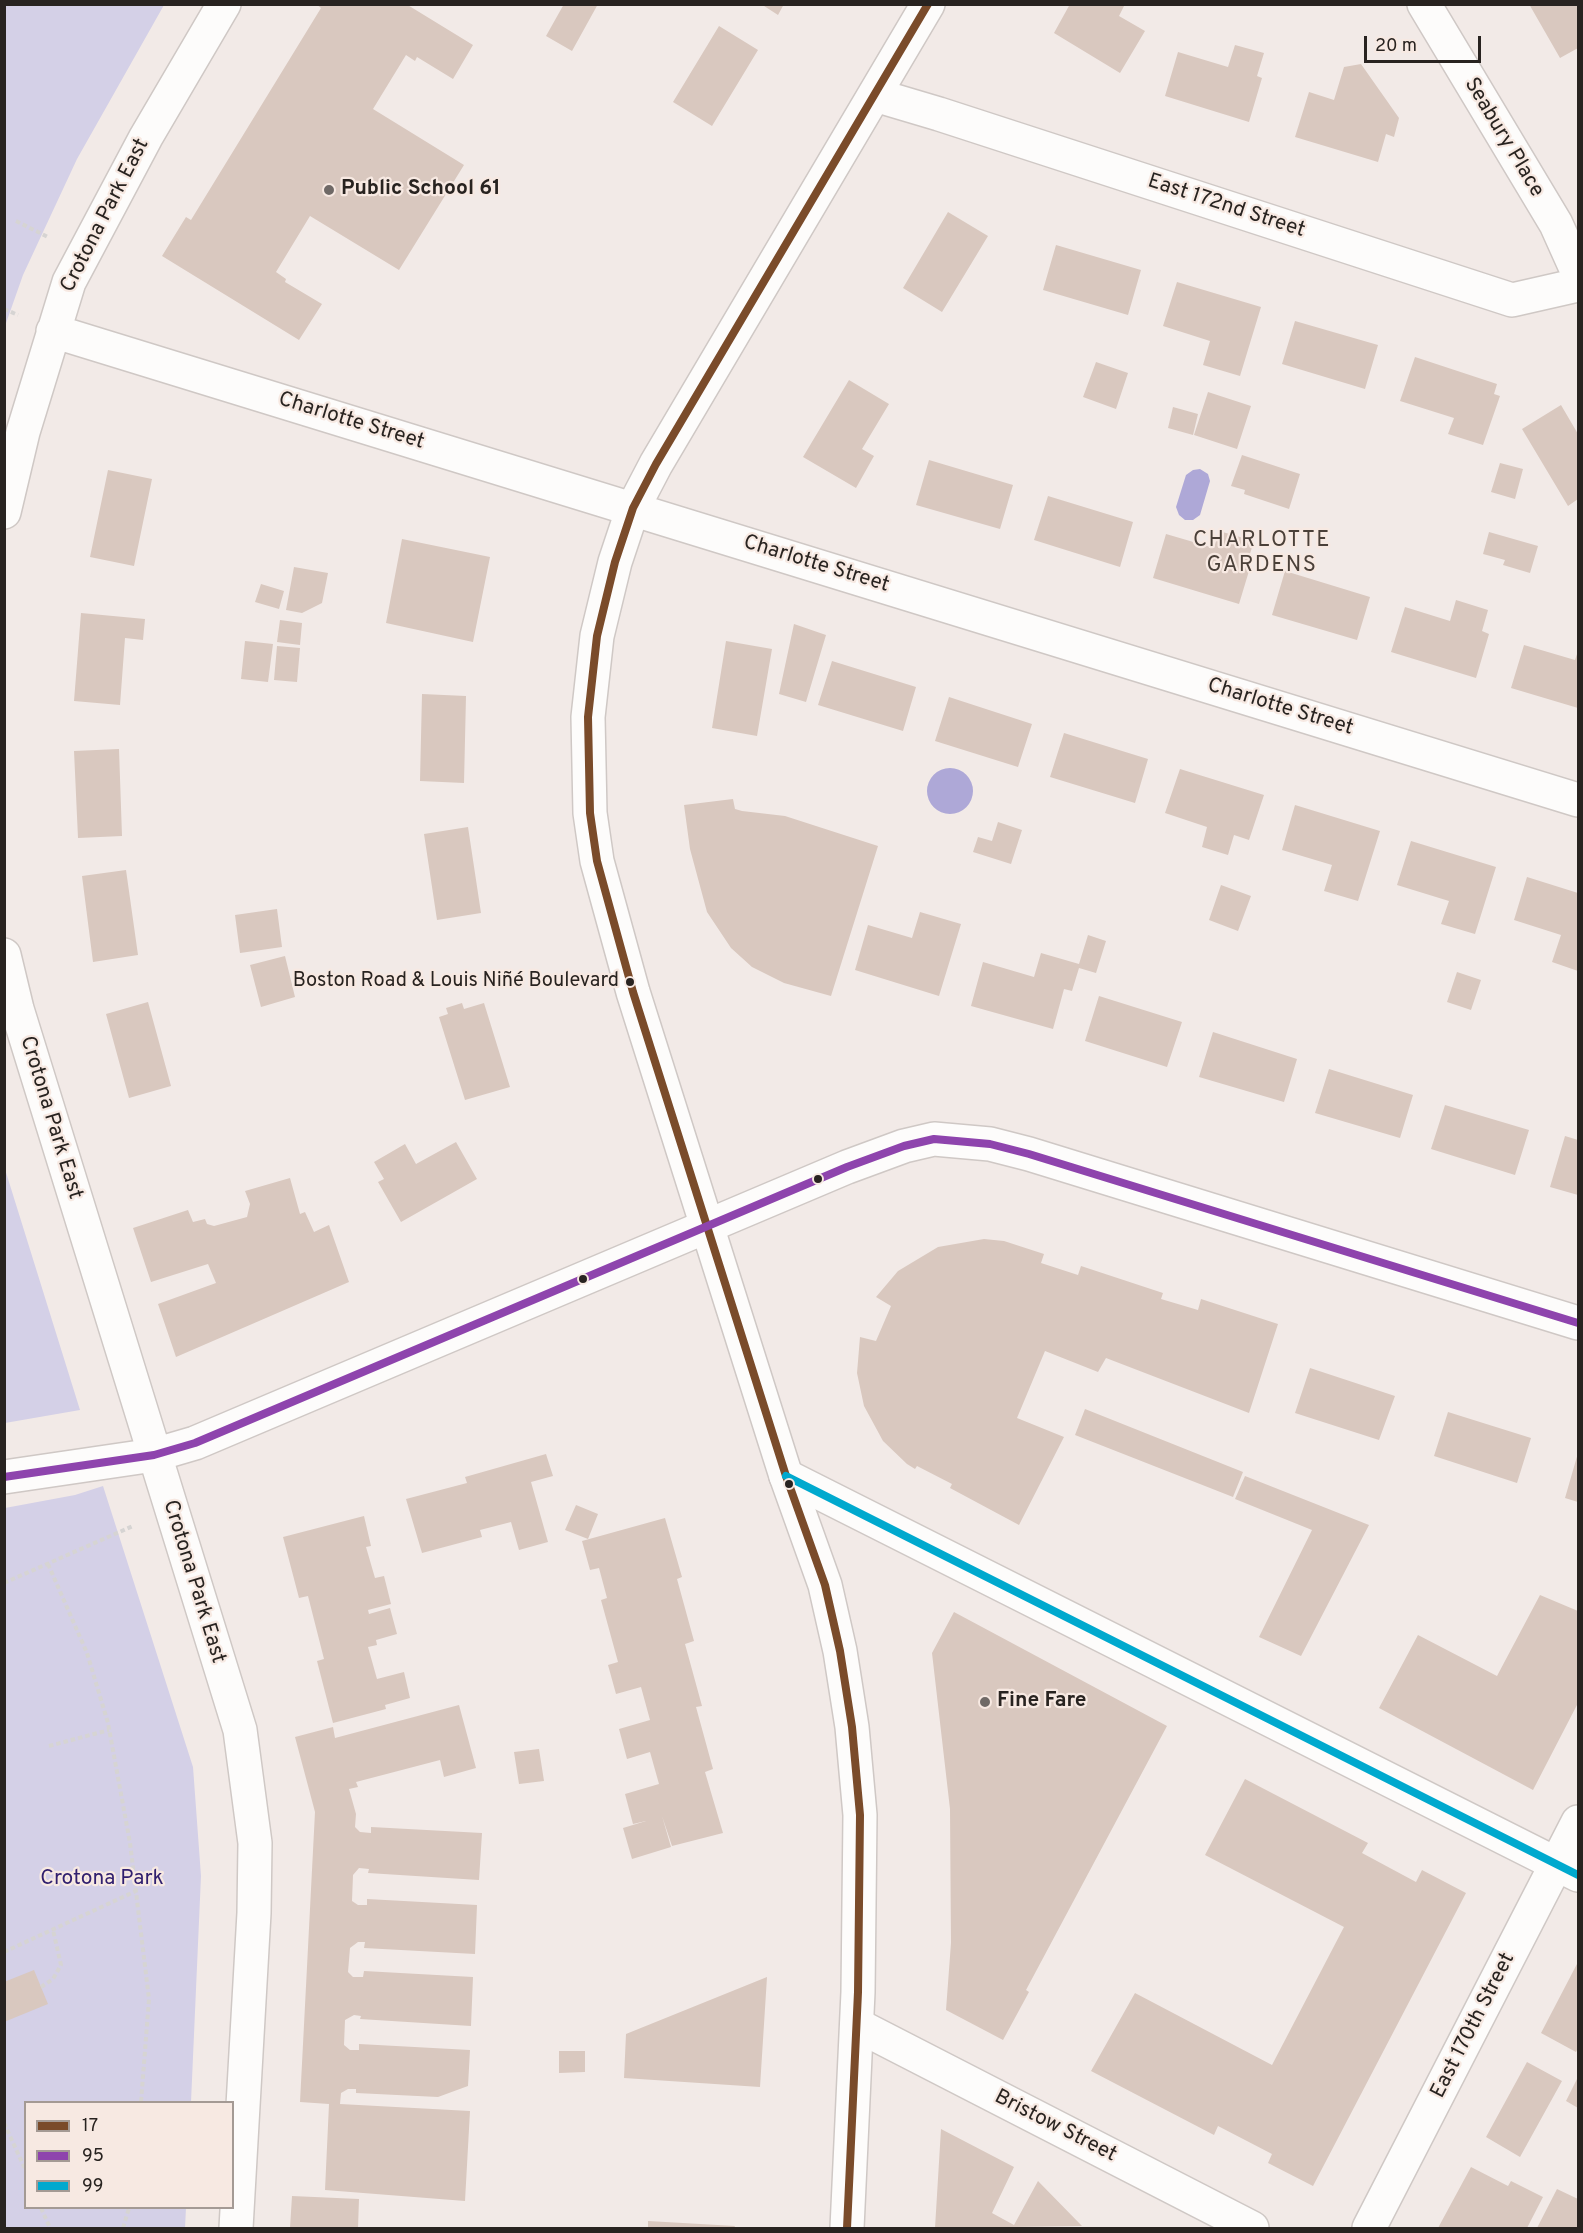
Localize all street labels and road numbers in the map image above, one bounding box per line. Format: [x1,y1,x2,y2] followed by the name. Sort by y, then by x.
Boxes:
[1458,74,1548,202] street label: Seabury Place
[56,135,156,297] street label: Crotona Park East
[1144,170,1308,244] street label: East 172nd Street
[275,388,427,456] street label: Charlotte Street
[740,531,892,599] street label: Charlotte Street
[1204,674,1356,742] street label: Charlotte Street
[13,1033,87,1203] street label: Crotona Park East
[156,1497,230,1667] street label: Crotona Park East
[1427,1949,1521,2103] street label: East 170th Street
[990,2085,1120,2169] street label: Bristow Street

